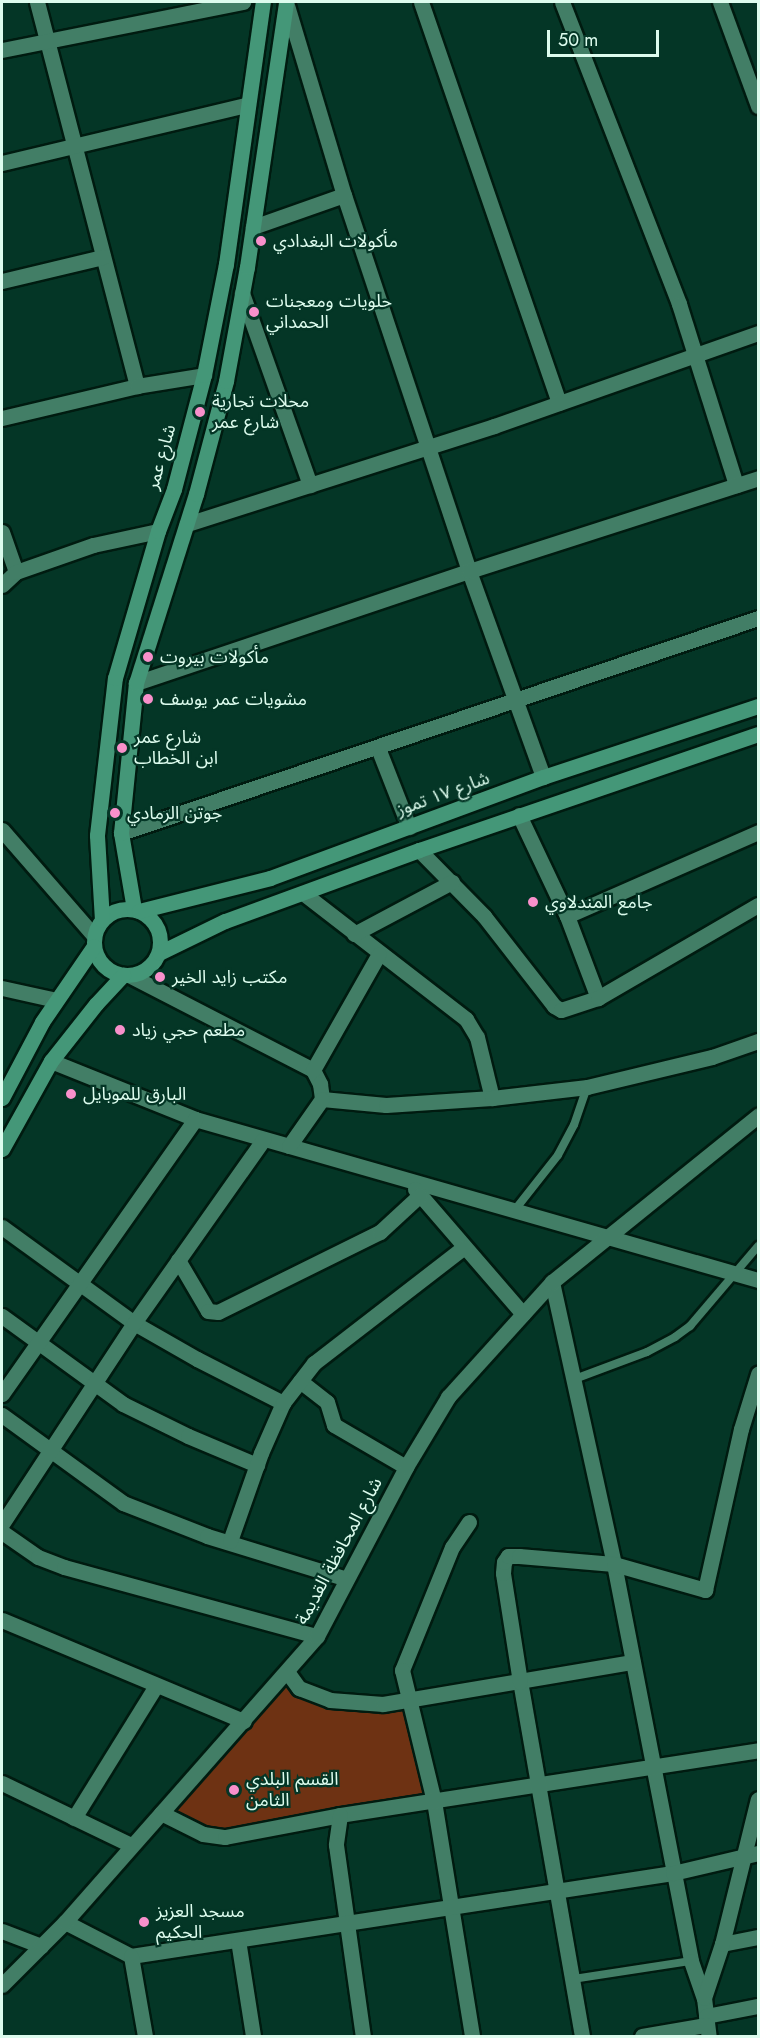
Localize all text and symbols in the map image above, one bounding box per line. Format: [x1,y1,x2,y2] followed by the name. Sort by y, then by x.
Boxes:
[550,18,662,56] scale bar
[558,27,598,53] text: 50 m
[273,230,398,252] place label: مأكولات البغدادي
[254,234,268,248] marker: مأكولات البغدادي
[266,291,392,334] place label: حلويات ومعجنات الحمداني
[247,305,261,319] marker: حلويات ومعجنات الحمداني
[212,391,309,434] place label: محلات تجارية شارع عمر
[193,405,207,419] marker: محلات تجارية شارع عمر
[141,422,181,492] street label: شارع عمر
[160,646,269,668] place label: مأكولات بيروت
[141,650,155,664] marker: مأكولات بيروت
[160,688,307,710] place label: مشويات عمر يوسف
[141,692,155,706] marker: مشويات عمر يوسف
[134,727,218,770] place label: شارع عمر ابن الخطاب
[115,741,129,755] marker: شارع عمر ابن الخطاب
[394,767,492,821] street label: شارع ١٧ تموز
[127,802,222,824] place label: جوتن الرمادي
[108,806,122,820] marker: جوتن الرمادي
[545,891,653,913] place label: جامع المندلاوي
[526,895,540,909] marker: جامع المندلاوي
[172,966,287,988] place label: مكتب زايد الخير
[153,970,167,984] marker: مكتب زايد الخير
[132,1019,245,1041] place label: مطعم حجي زياد
[113,1023,127,1037] marker: مطعم حجي زياد
[83,1083,186,1105] place label: البارق للموبايل
[64,1087,78,1101] marker: البارق للموبايل
[291,1474,387,1628] street label: شارع المحافظة القديمة
[246,1769,338,1812] place label: القسم البلدي الثامن
[227,1783,241,1797] marker: القسم البلدي الثامن
[156,1901,245,1944] place label: مسجد العزيز الحكيم
[137,1915,151,1929] marker: مسجد العزيز الحكيم

